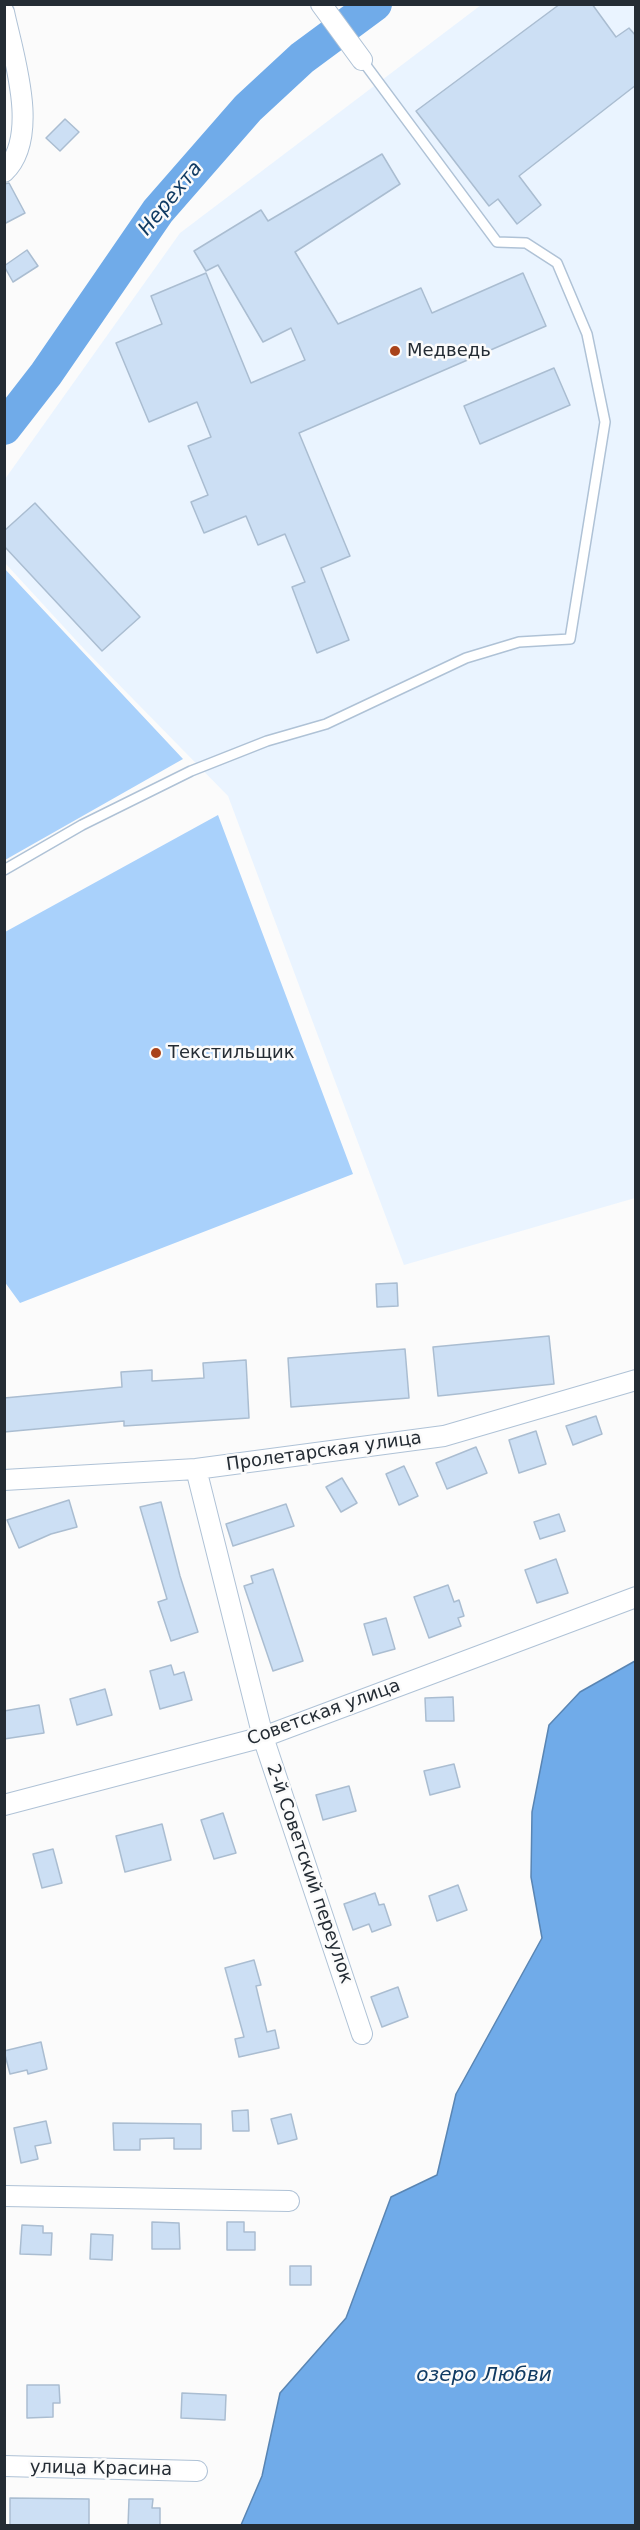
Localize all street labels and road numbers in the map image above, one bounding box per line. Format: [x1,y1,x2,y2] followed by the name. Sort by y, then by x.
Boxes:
[225,1428,423,1476] street label: Пролетарская улица
[245,1675,403,1751] street label: Советская улица
[261,1762,357,1986] street label: 2-й Советский переулок
[30,2457,172,2481] street label: улица Красина

